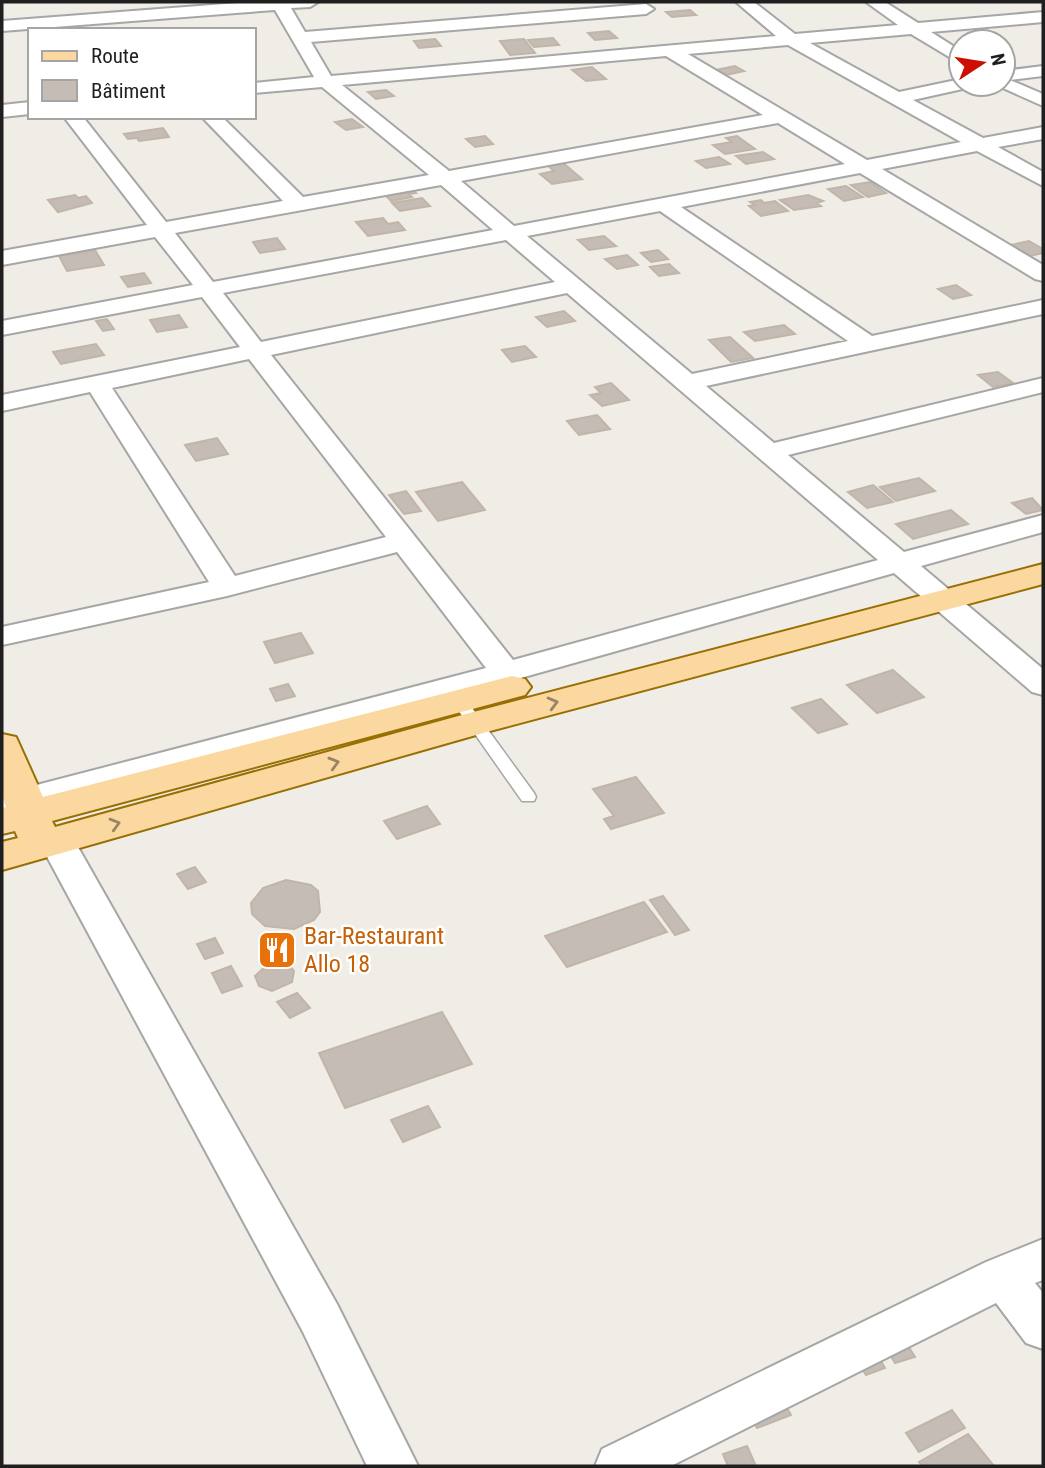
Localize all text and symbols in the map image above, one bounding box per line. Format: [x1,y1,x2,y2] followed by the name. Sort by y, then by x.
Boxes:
[28,28,256,119] legend
[947,28,1017,98] north arrow
[91,44,139,68] text: Route
[986,51,1011,68] text: N
[91,79,166,103] text: Bâtiment
[547,697,559,711] one-way arrow
[328,757,340,771] one-way arrow
[108,818,120,832] one-way arrow
[304,922,444,978] place label: Bar-Restaurant Allo 18
[256,929,298,971] restaurant icon: Bar-Restaurant Allo 18

